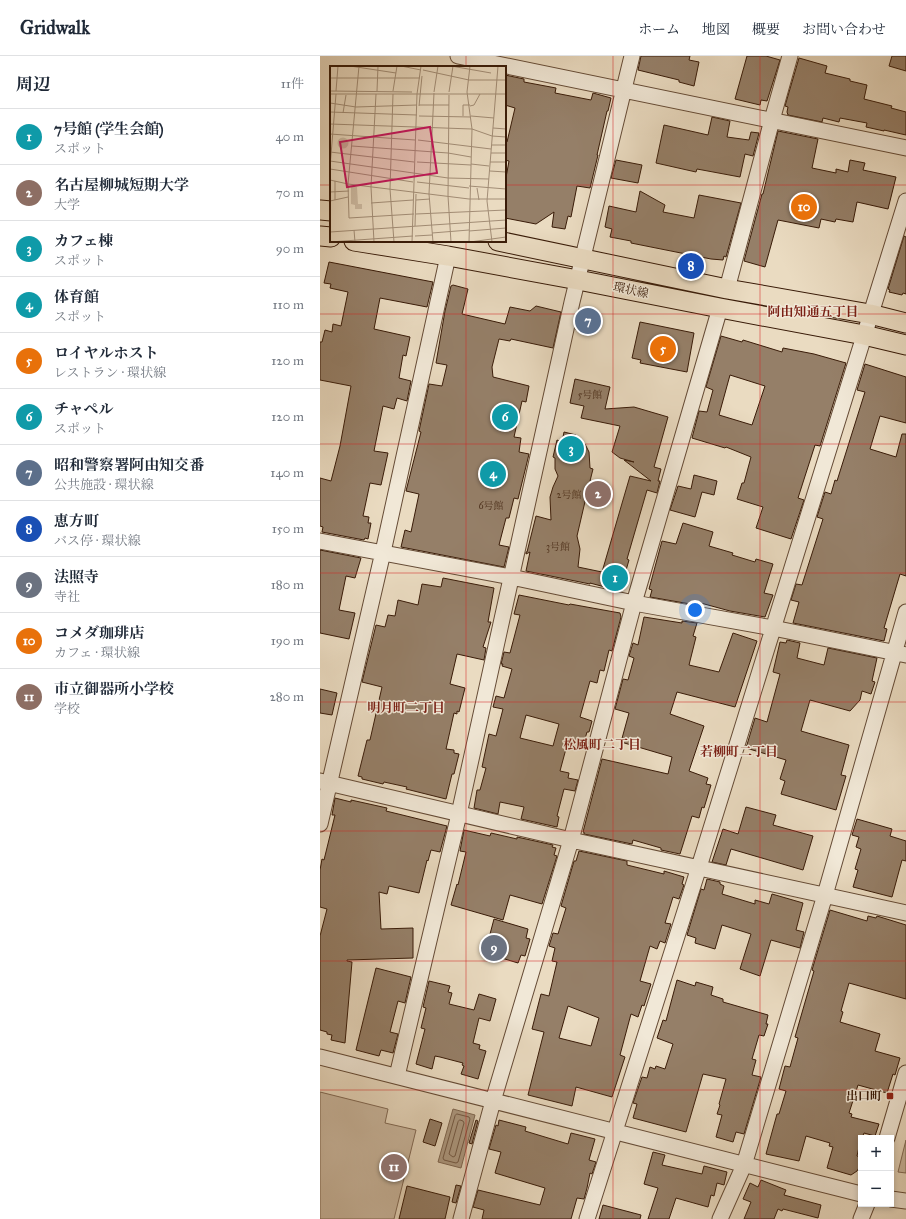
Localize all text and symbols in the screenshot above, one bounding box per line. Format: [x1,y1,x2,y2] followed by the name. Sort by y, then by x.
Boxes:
[20,16,90,39] text: Gridwalk
[638,21,680,38] text: ホーム
[702,21,730,38] text: 地図
[752,21,780,38] text: 概要
[802,21,886,38] text: お問い合わせ
[330,66,506,242] inset map
[16,74,50,95] text: 周辺
[281,76,304,92] text: 11件
[54,120,164,138] text: 7号館 (学生会館)
[26,129,32,145] text: 1
[275,129,304,145] text: 40 m
[54,141,106,157] text: スポット
[54,176,189,194] text: 名古屋柳城短期大学
[26,185,32,201] text: 2
[276,185,304,201] text: 70 m
[791,192,817,222] pin: 10
[54,197,80,213] text: 大学
[54,232,113,250] text: カフェ棟
[26,241,32,257] text: 3
[276,241,304,257] text: 90 m
[678,251,704,281] pin: 8
[54,253,106,269] text: スポット
[612,279,650,301] street label: 環状線
[54,288,99,306] text: 体育館
[25,297,33,313] text: 4
[272,297,304,313] text: 110 m
[767,304,859,320] district label: 阿由知通五丁目
[575,306,601,336] pin: 7
[54,309,106,325] text: スポット
[650,334,676,364] pin: 5
[54,344,158,362] text: ロイヤルホスト
[26,353,32,369] text: 5
[271,353,304,369] text: 120 m
[54,365,166,381] text: レストラン · 環状線
[578,389,602,401] house number: 5号館
[54,400,114,418] text: チャペル
[492,402,518,432] pin: 6
[26,409,32,425] text: 6
[271,409,304,425] text: 120 m
[54,421,106,437] text: スポット
[558,434,584,464] pin: 3
[54,456,204,474] text: 昭和警察署阿由知交番
[480,459,506,489] pin: 4
[26,465,32,481] text: 7
[270,465,304,481] text: 140 m
[54,477,153,493] text: 公共施設 · 環状線
[585,479,611,509] pin: 2
[557,489,581,501] house number: 2号館
[478,500,504,512] house number: 6号館
[54,512,99,530] text: 恵方町
[26,521,32,537] text: 8
[272,521,304,537] text: 150 m
[54,533,140,549] text: バス停 · 環状線
[546,541,570,553] house number: 3号館
[602,563,628,593] pin: 1
[54,568,99,586] text: 法照寺
[26,577,32,593] text: 9
[271,577,304,593] text: 180 m
[54,589,80,605] text: 寺社
[685,600,705,620] your location
[54,624,144,642] text: コメダ珈琲店
[23,633,35,649] text: 10
[271,633,304,649] text: 190 m
[54,645,140,661] text: カフェ · 環状線
[54,680,174,698] text: 市立御器所小学校
[24,689,34,705] text: 11
[269,689,304,705] text: 280 m
[367,700,445,716] district label: 明月町二丁目
[54,701,80,717] text: 学校
[563,737,641,753] district label: 松風町二丁目
[700,744,778,760] district label: 若柳町二丁目
[481,933,507,963] pin: 9
[846,1089,882,1103] place label: 出口町
[885,1091,895,1101] marker: 出口町
[858,1135,894,1207] map controls
[858,1135,894,1171] button: +
[381,1152,407,1182] pin: 11
[858,1171,894,1207] button: −

